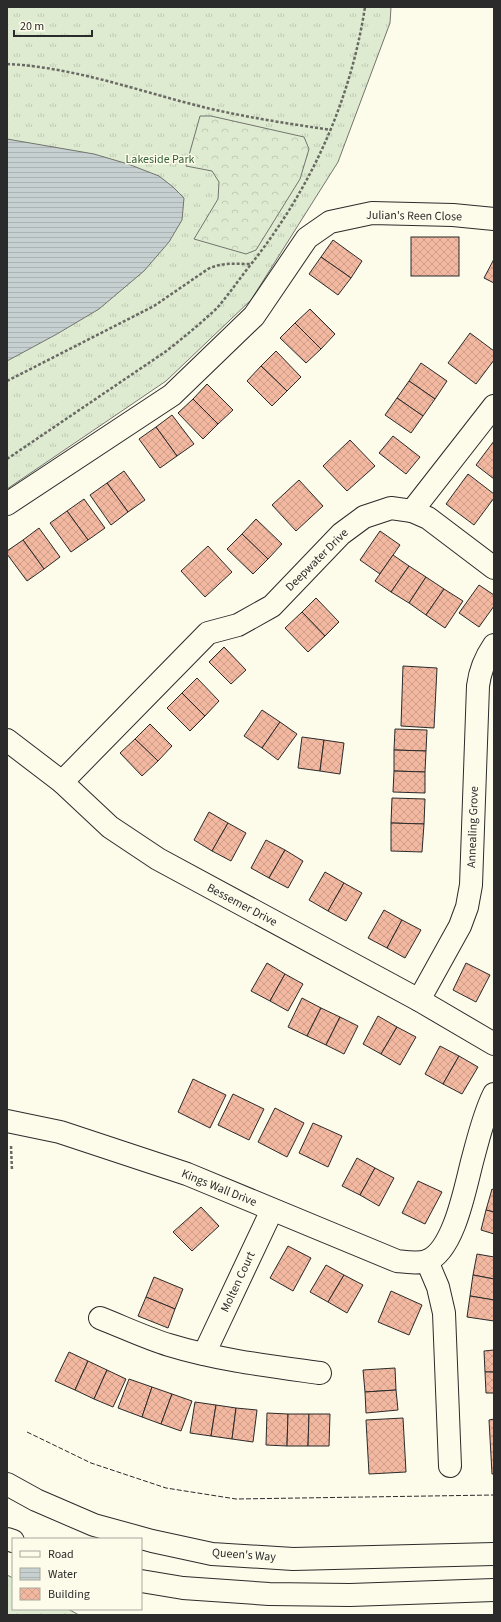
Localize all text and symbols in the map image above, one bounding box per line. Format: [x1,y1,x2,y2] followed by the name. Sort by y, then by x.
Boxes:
[14,12,92,38] scale bar
[20,18,44,35] text: 20 m
[126,151,195,168] park label: Lakeside Park
[366,207,462,225] street label: Julian's Reen Close
[282,525,352,595] street label: Deepwater Drive
[463,786,483,868] street label: Annealing Grove
[204,879,280,931] street label: Bessemer Drive
[179,1165,259,1211] street label: Kings Wall Drive
[217,1249,259,1315] street label: Molten Court
[12,1538,142,1610] legend
[211,1544,277,1566] street label: Queen's Way
[48,1546,74,1563] text: Road
[48,1566,78,1583] text: Water
[48,1586,90,1603] text: Building

